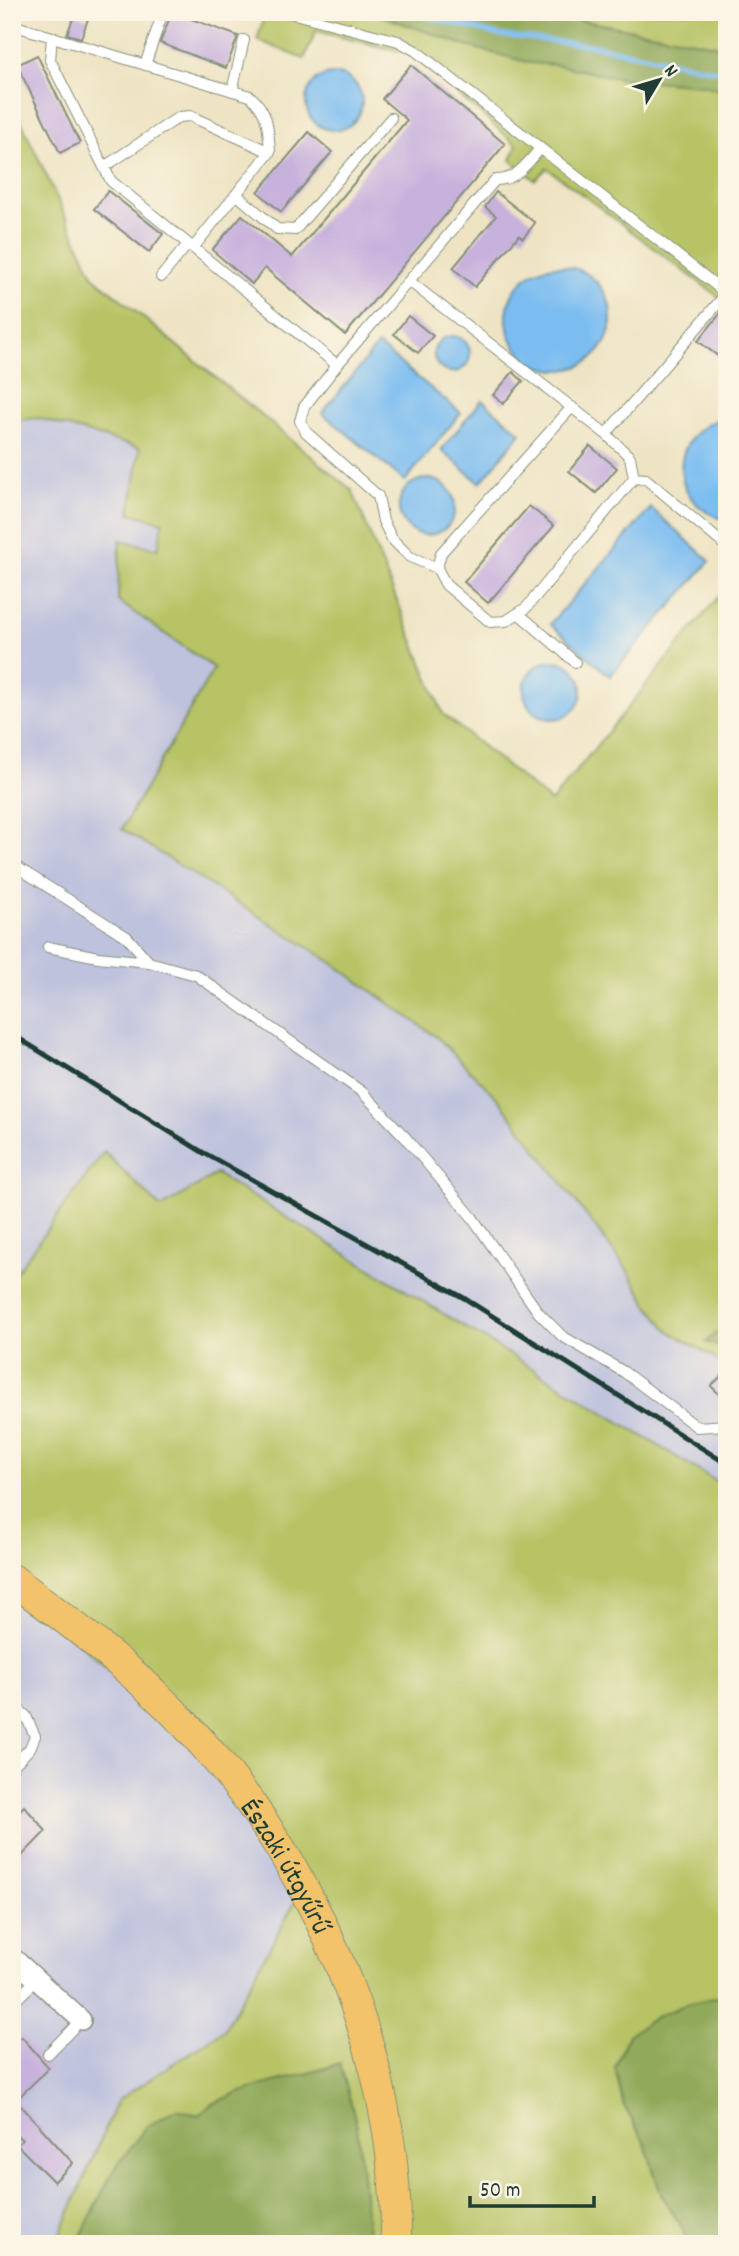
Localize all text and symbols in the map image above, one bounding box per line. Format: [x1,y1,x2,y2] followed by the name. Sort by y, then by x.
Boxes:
[624,46,694,116] north arrow
[656,60,683,84] text: N
[228,1792,339,1943] street label: Északi útgyűrű
[470,2165,594,2209] scale bar
[480,2177,520,2207] text: 50 m

